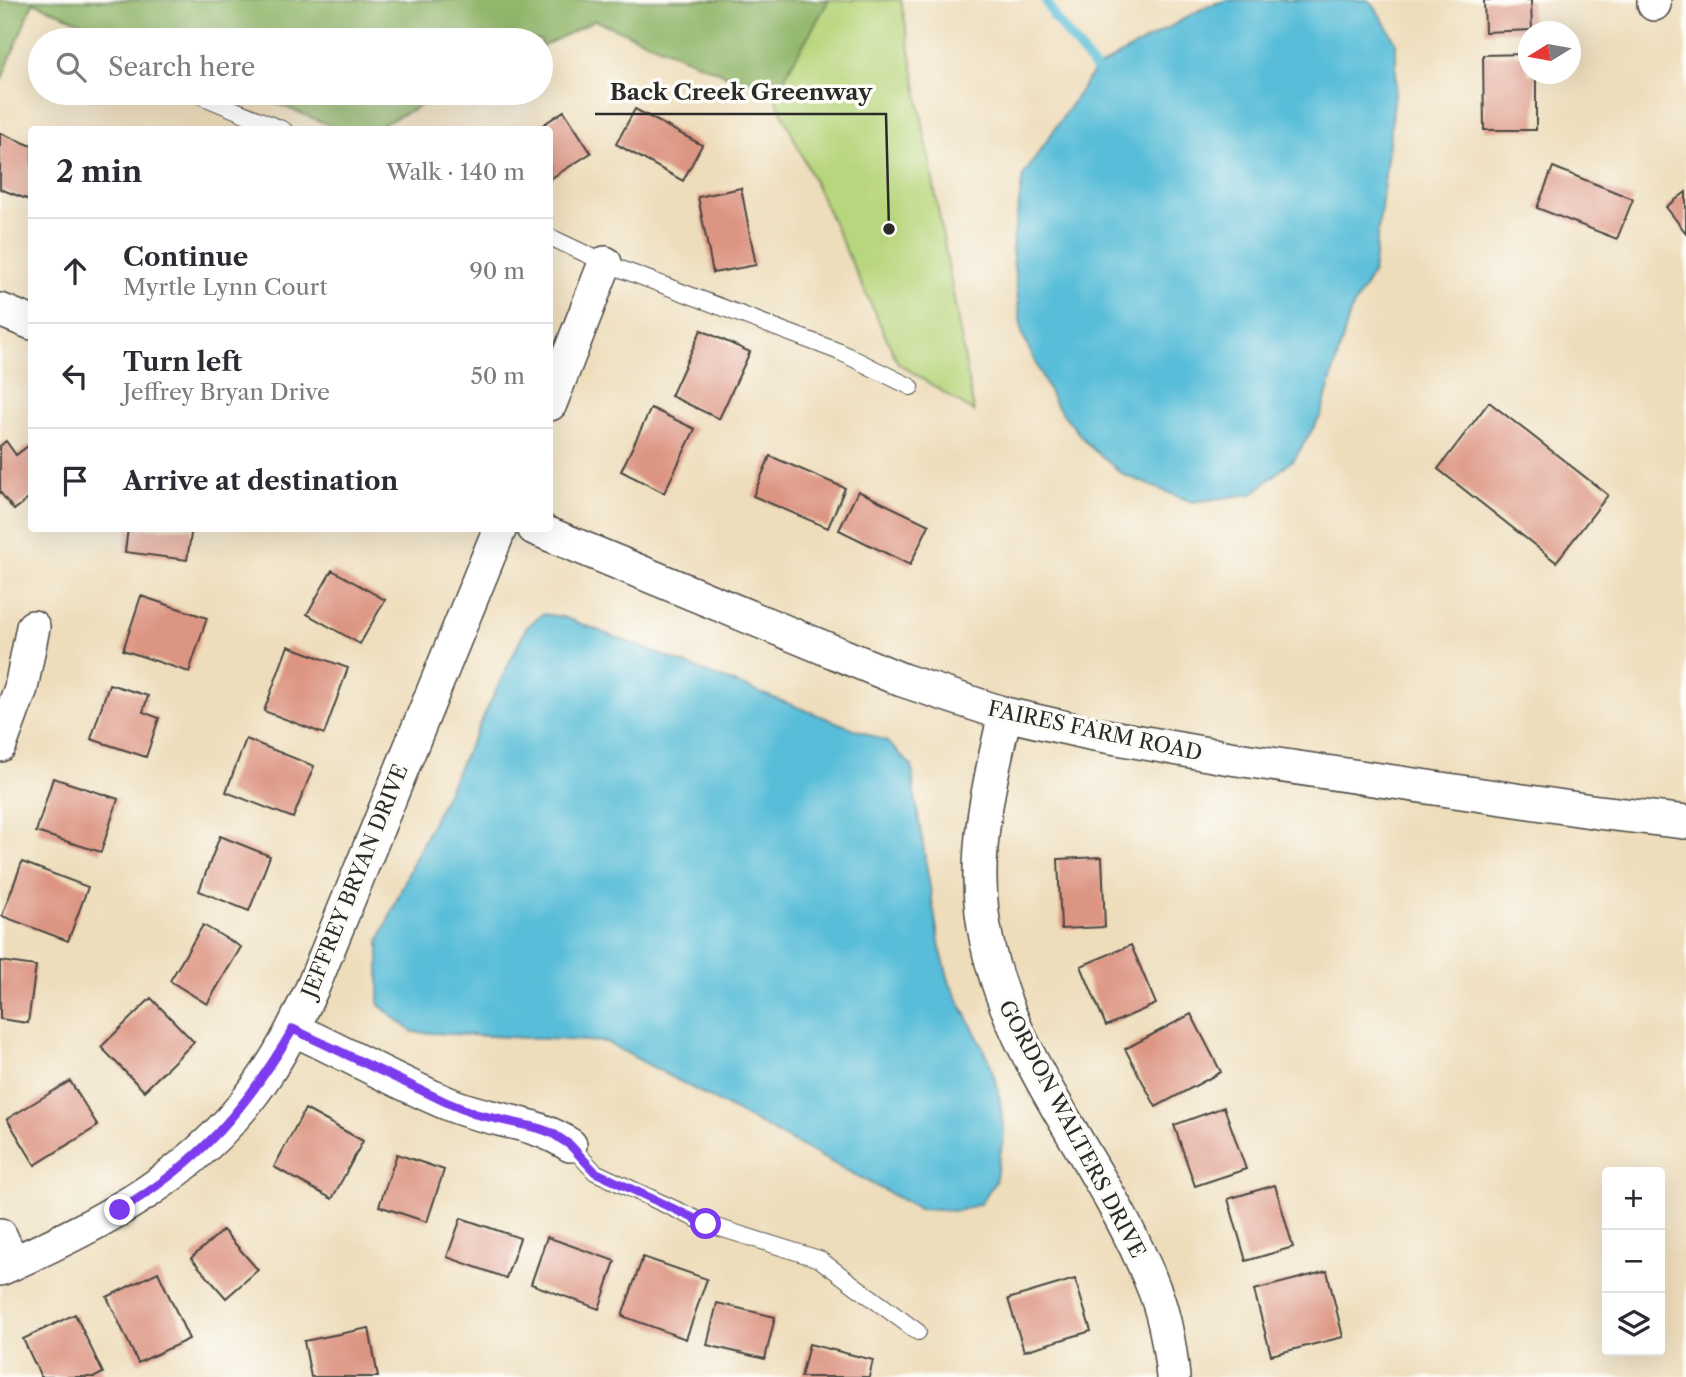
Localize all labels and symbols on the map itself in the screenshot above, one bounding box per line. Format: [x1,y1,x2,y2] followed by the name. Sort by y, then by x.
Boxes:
[1518,21,1581,84] north arrow
[595,70,886,114] callout: Back Creek Greenway
[610,78,873,106] text: Back Creek Greenway
[986,696,1205,765] street label: FAIRES FARM ROAD
[295,761,413,1004] street label: JEFFREY BRYAN DRIVE
[994,996,1151,1262] street label: GORDON WALTERS DRIVE
[104,1194,135,1225] route end
[690,1208,721,1239] route start

